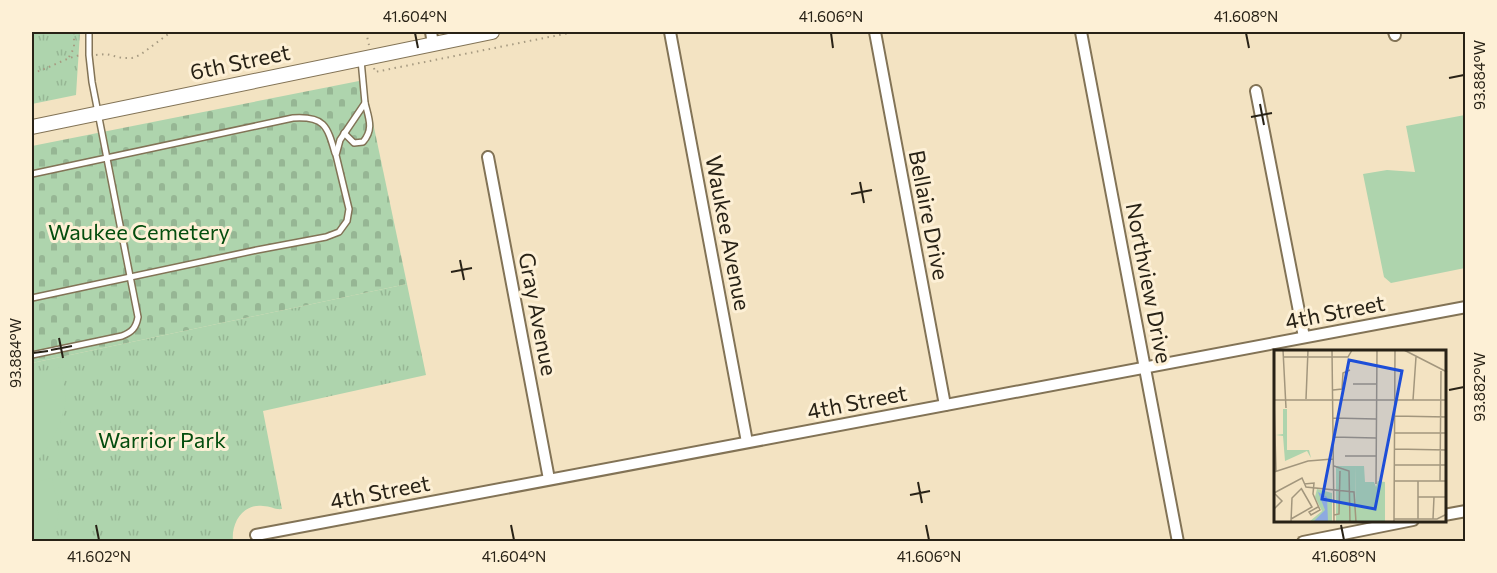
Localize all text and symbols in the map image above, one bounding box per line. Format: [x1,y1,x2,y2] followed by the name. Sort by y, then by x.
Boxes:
[383,7,447,25] text: 41.604°N
[799,7,863,25] text: 41.606°N
[1214,7,1278,25] text: 41.608°N
[188,38,292,85] street label: 6th Street
[1470,40,1488,110] text: 93.884°W
[904,148,955,282] street label: Bellaire Drive
[700,153,757,313] street label: Waukee Avenue
[1121,200,1178,366] street label: Northview Drive
[48,218,230,245] park label: Waukee Cemetery
[513,250,564,378] street label: Gray Avenue
[1283,289,1387,334] street label: 4th Street
[6,318,24,388] text: 93.884°W
[1274,350,1446,522] inset map
[1470,352,1488,422] text: 93.882°W
[805,379,909,424] street label: 4th Street
[98,426,226,453] park label: Warrior Park
[328,469,432,514] street label: 4th Street
[67,547,131,565] text: 41.602°N
[482,547,546,565] text: 41.604°N
[897,547,961,565] text: 41.606°N
[1312,547,1376,565] text: 41.608°N

